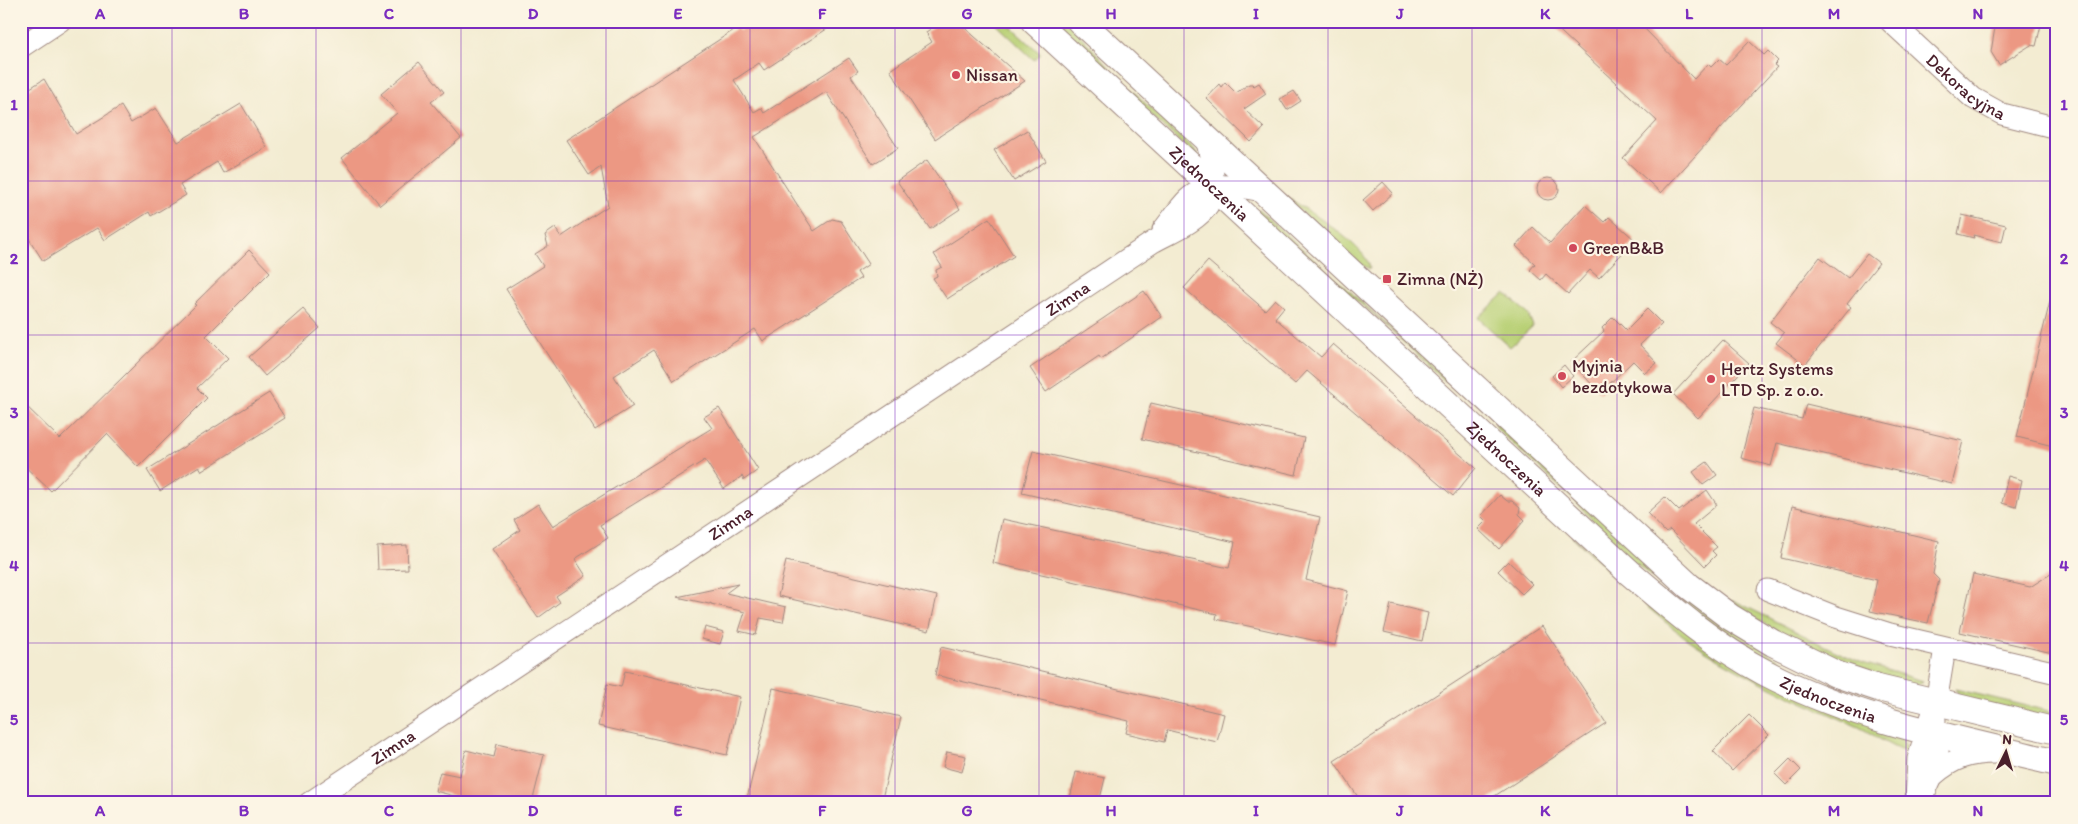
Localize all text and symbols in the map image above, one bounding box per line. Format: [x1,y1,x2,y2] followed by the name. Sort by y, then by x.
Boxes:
[94,4,106,23] text: A
[239,4,250,23] text: B
[384,4,395,23] text: C
[528,4,539,23] text: D
[674,4,683,23] text: E
[818,4,827,23] text: F
[961,4,973,23] text: G
[1105,4,1117,23] text: H
[1253,4,1259,23] text: I
[1395,4,1404,23] text: J
[1540,4,1551,23] text: K
[1685,4,1694,23] text: L
[1828,4,1840,23] text: M
[1973,4,1983,23] text: N
[1921,49,2010,125] street label: Dekoracyjna
[966,64,1018,86] place label: Nissan
[950,69,962,81] marker: Nissan
[10,95,18,114] text: 1
[2060,95,2068,114] text: 1
[1165,141,1254,226] street label: Zjednoczenia
[1583,237,1664,259] place label: GreenB&B
[1567,242,1579,254] marker: GreenB&B
[10,249,19,268] text: 2
[2060,249,2069,268] text: 2
[1397,268,1484,290] place label: Zimna (NŻ)
[1381,273,1393,285] marker: Zimna (NŻ)
[1041,276,1094,321] street label: Zimna
[1572,355,1673,398] place label: Myjnia bezdotykowa
[1721,358,1833,401] place label: Hertz Systems LTD Sp. z o.o.
[1556,370,1568,382] marker: Myjnia bezdotykowa
[1705,373,1717,385] marker: Hertz Systems LTD Sp. z o.o.
[10,403,19,422] text: 3
[2060,403,2069,422] text: 3
[1462,416,1551,501] street label: Zjednoczenia
[704,500,757,545] street label: Zimna
[9,556,19,575] text: 4
[2059,556,2069,575] text: 4
[1776,671,1879,728] street label: Zjednoczenia
[10,710,19,729] text: 5
[2060,710,2069,729] text: 5
[367,724,420,770] street label: Zimna
[1980,726,2030,776] north arrow
[2002,731,2013,748] text: N
[94,801,106,820] text: A
[239,801,250,820] text: B
[384,801,395,820] text: C
[528,801,539,820] text: D
[674,801,683,820] text: E
[818,801,827,820] text: F
[961,801,973,820] text: G
[1105,801,1117,820] text: H
[1253,801,1259,820] text: I
[1395,801,1404,820] text: J
[1540,801,1551,820] text: K
[1685,801,1694,820] text: L
[1828,801,1840,820] text: M
[1973,801,1983,820] text: N

